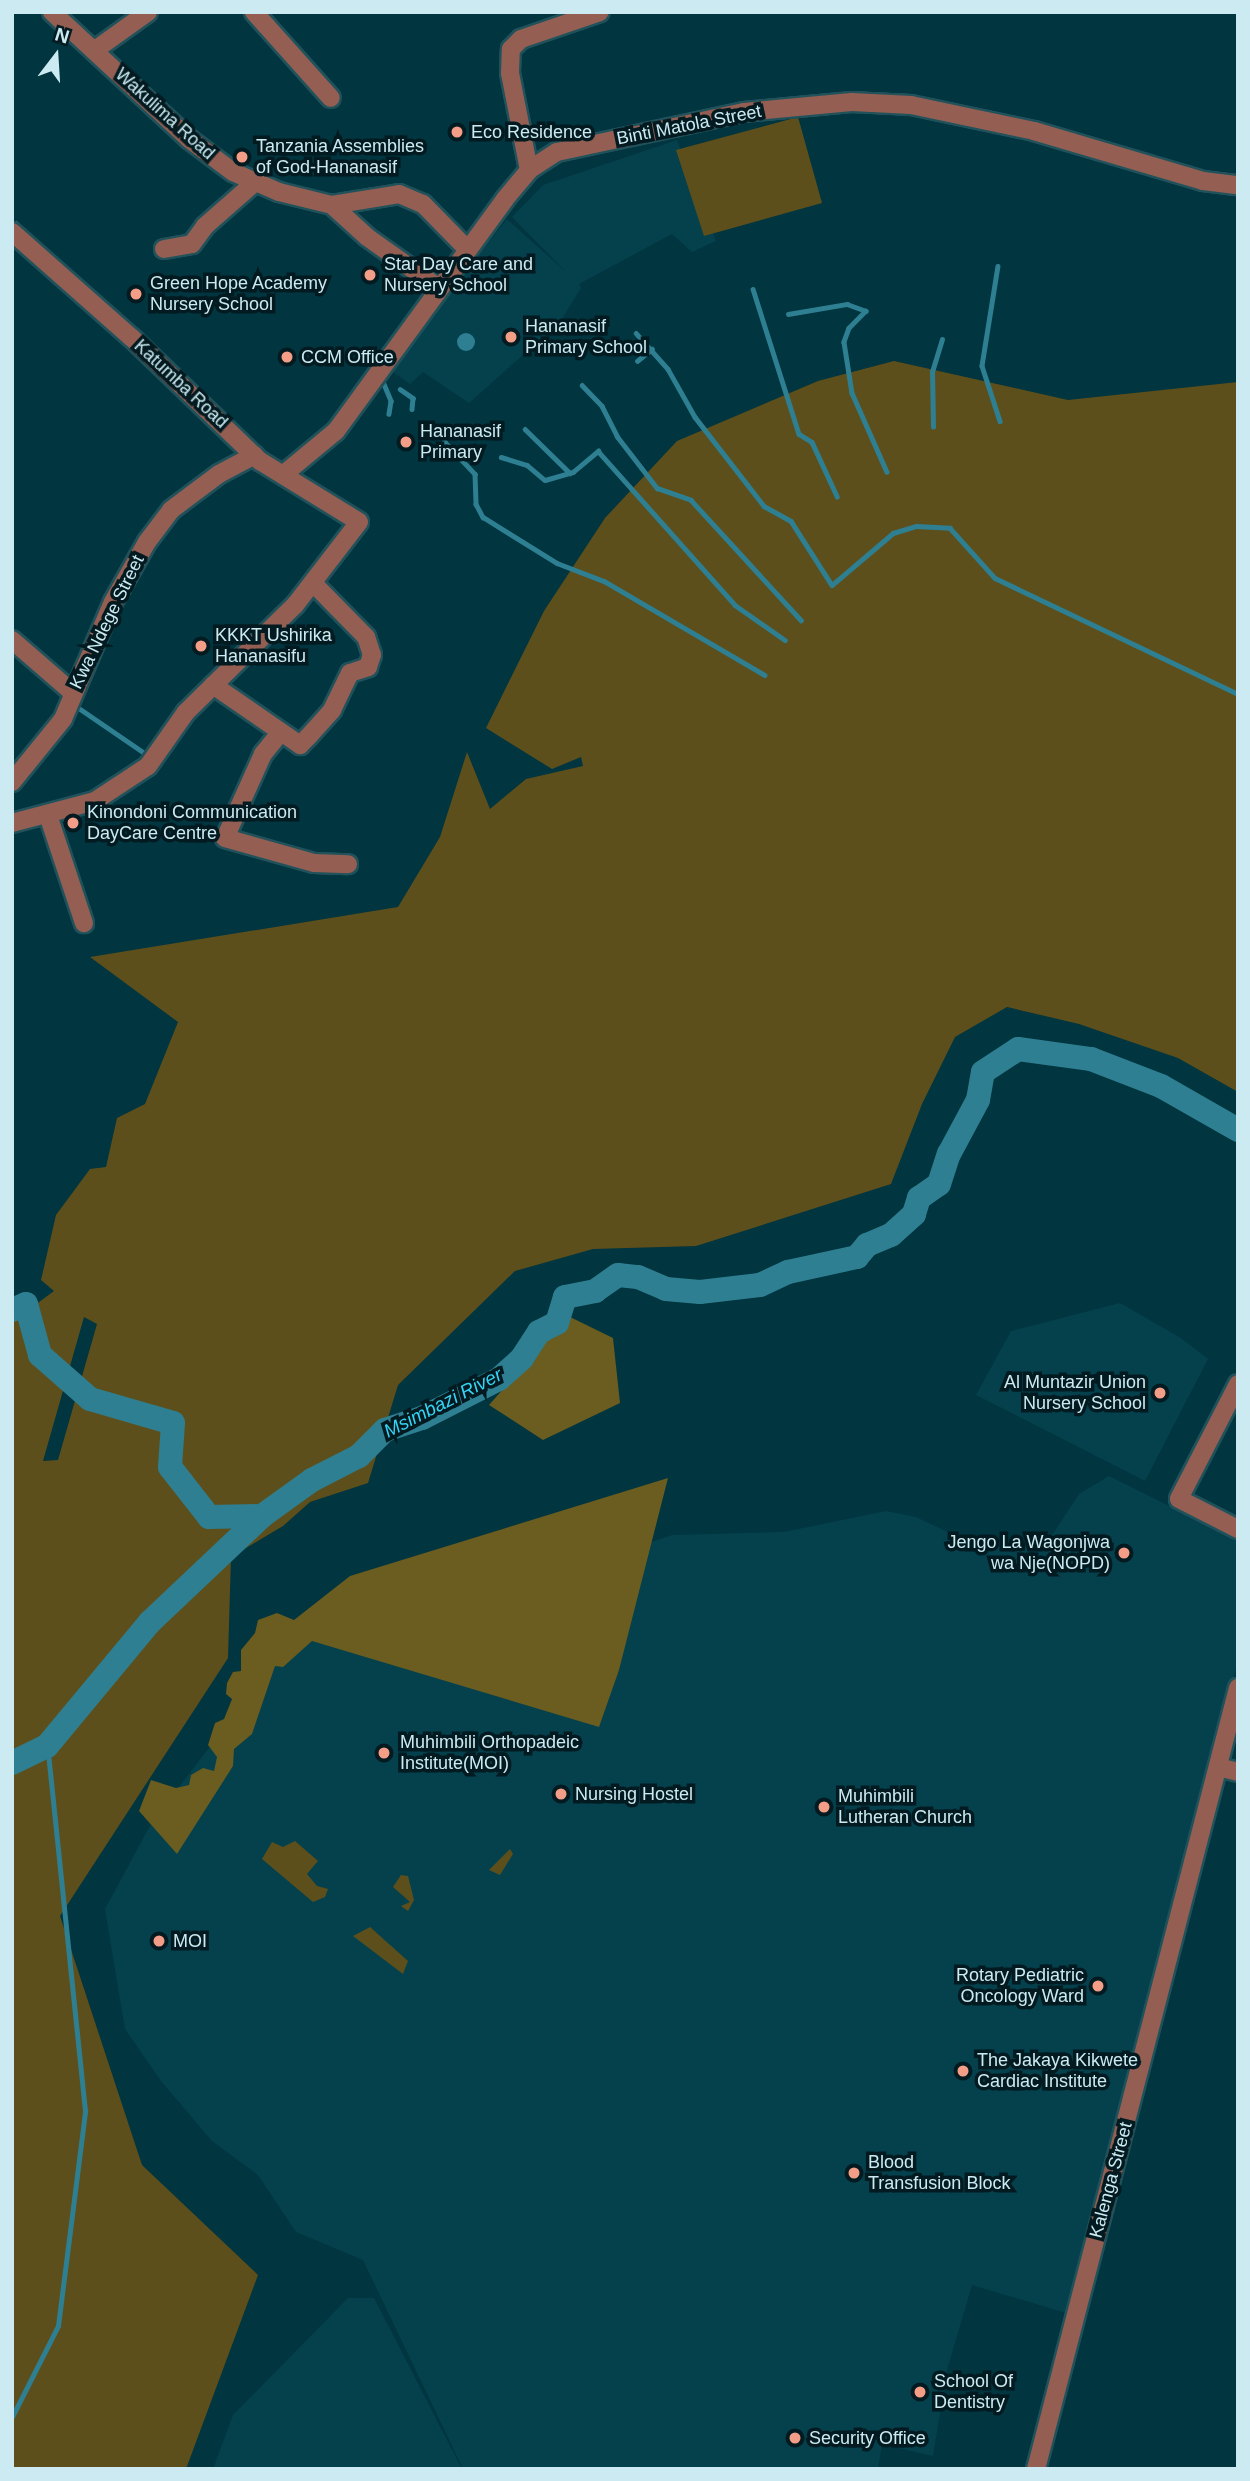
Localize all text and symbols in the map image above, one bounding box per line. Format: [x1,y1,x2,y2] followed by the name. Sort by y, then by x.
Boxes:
[21,21,91,91] north arrow
[53,23,72,47] text: N
[111,64,219,164] street label: Wakulima Road
[615,100,763,150] street label: Binti Matola Street
[471,121,592,143] place label: Eco Residence
[449,124,465,140] marker: Eco Residence
[256,136,425,178] place label: Tanzania Assemblies of God-Hananasif
[234,149,250,165] marker: Tanzania Assemblies of God-Hananasif
[384,254,533,296] place label: Star Day Care and Nursery School
[362,267,378,283] marker: Star Day Care and Nursery School
[150,273,328,316] place label: Green Hope Academy Nursery School
[128,286,144,302] marker: Green Hope Academy Nursery School
[525,316,647,358] place label: Hananasif Primary School
[503,329,519,345] marker: Hananasif Primary School
[130,335,232,433] street label: Katumba Road
[301,346,394,368] place label: CCM Office
[279,349,295,365] marker: CCM Office
[420,421,501,464] place label: Hananasif Primary
[398,434,414,450] marker: Hananasif Primary
[65,552,149,692] street label: Kwa Ndege Street
[215,625,332,668] place label: KKKT Ushirika Hananasifu
[193,638,209,654] marker: KKKT Ushirika Hananasifu
[87,802,297,844] place label: Kinondoni Communication DayCare Centre
[65,815,81,831] marker: Kinondoni Communication DayCare Centre
[380,1363,506,1443] water label: Msimbazi River
[1004,1372,1146,1414] place label: Al Muntazir Union Nursery School
[1152,1385,1168,1401] marker: Al Muntazir Union Nursery School
[948,1532,1110,1574] place label: Jengo La Wagonjwa wa Nje(NOPD)
[1116,1545,1132,1561] marker: Jengo La Wagonjwa wa Nje(NOPD)
[400,1732,579,1774] place label: Muhimbili Orthopadeic Institute(MOI)
[374,1743,394,1763] marker: Muhimbili Orthopadeic Institute(MOI)
[575,1783,693,1805] place label: Nursing Hostel
[553,1786,569,1802] marker: Nursing Hostel
[838,1786,972,1828] place label: Muhimbili Lutheran Church
[816,1799,832,1815] marker: Muhimbili Lutheran Church
[173,1930,207,1952] place label: MOI
[151,1933,167,1949] marker: MOI
[956,1965,1084,2008] place label: Rotary Pediatric Oncology Ward
[1090,1978,1106,1994] marker: Rotary Pediatric Oncology Ward
[977,2050,1138,2092] place label: The Jakaya Kikwete Cardiac Institute
[955,2063,971,2079] marker: The Jakaya Kikwete Cardiac Institute
[1085,2120,1137,2240] street label: Kalenga Street
[868,2152,1010,2194] place label: Blood Transfusion Block
[846,2165,862,2181] marker: Blood Transfusion Block
[934,2371,1013,2414] place label: School Of Dentistry
[912,2384,928,2400] marker: School Of Dentistry
[809,2427,926,2449] place label: Security Office
[787,2430,803,2446] marker: Security Office

